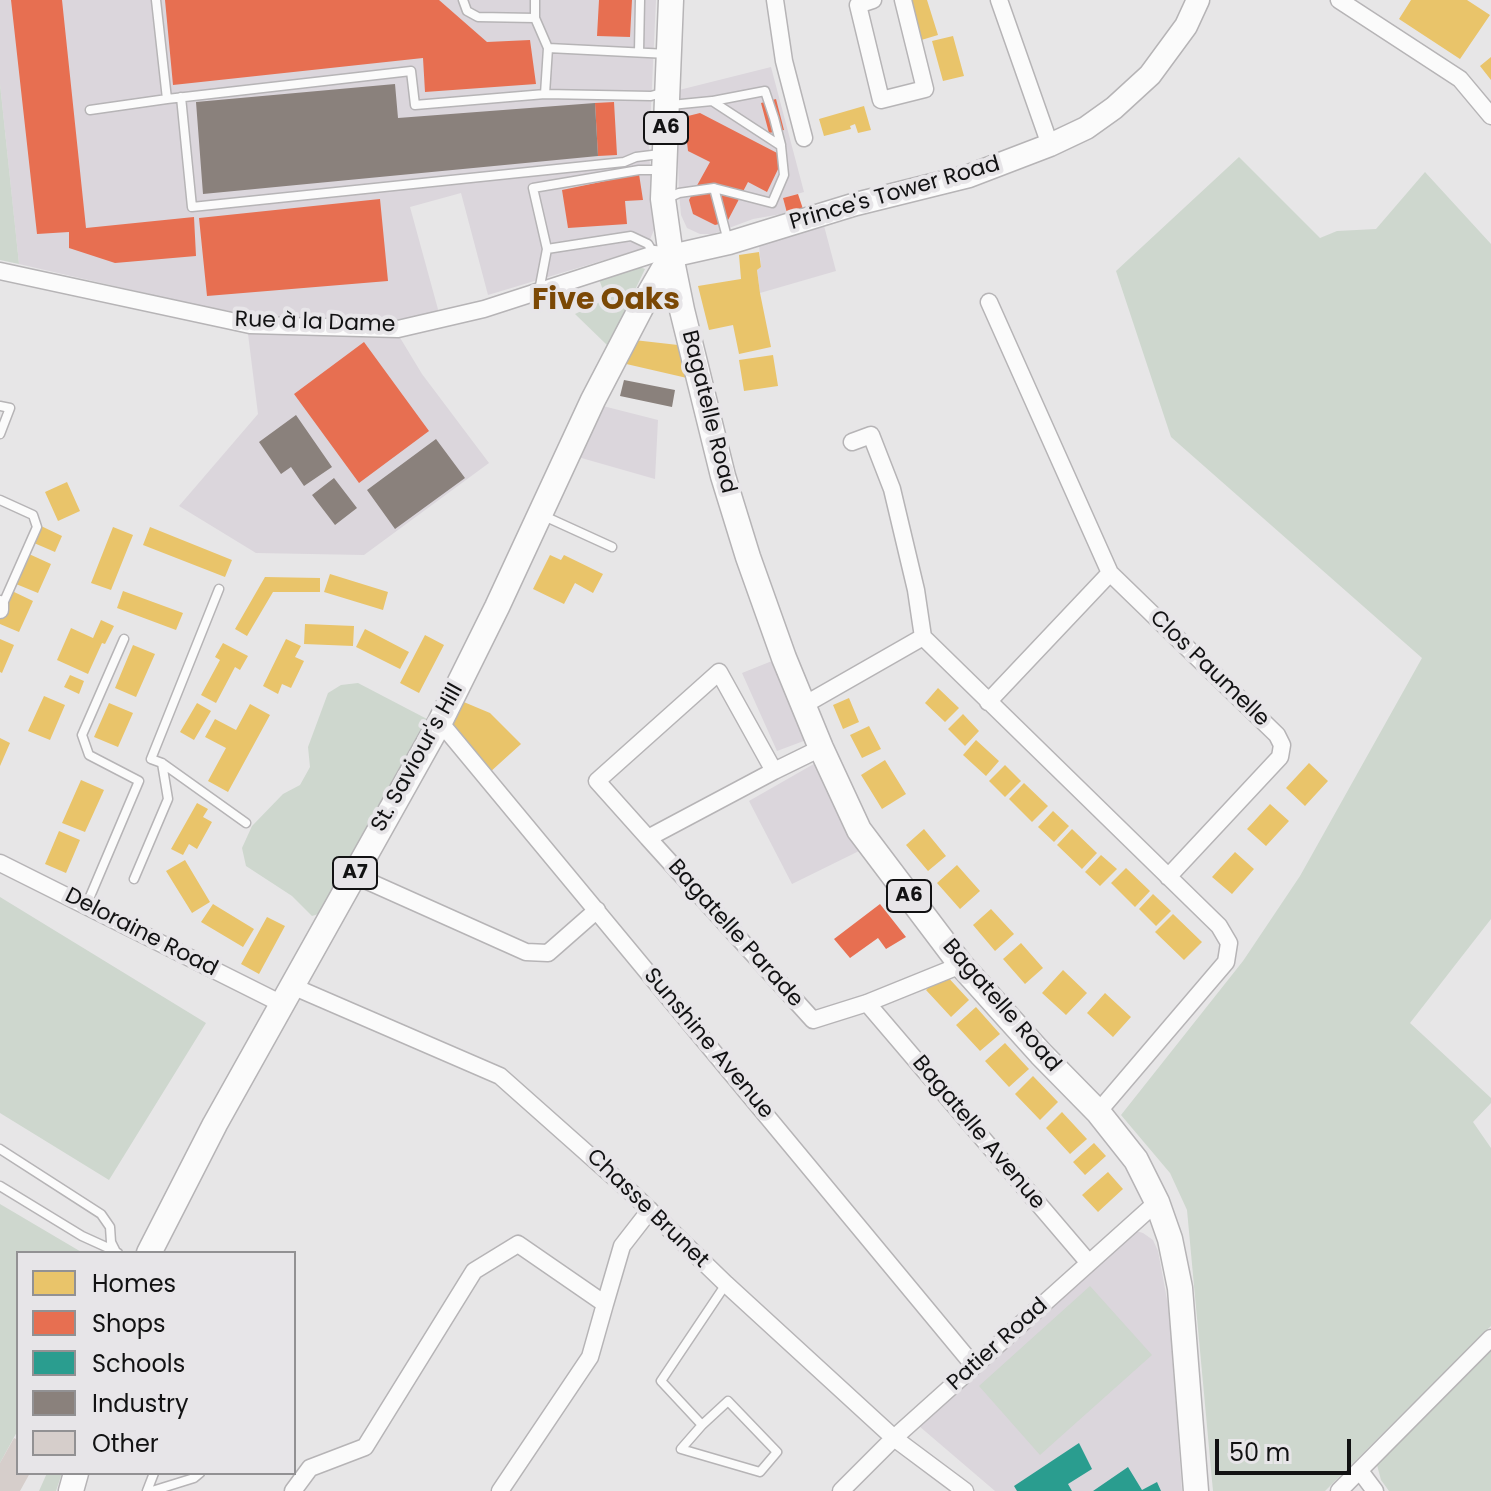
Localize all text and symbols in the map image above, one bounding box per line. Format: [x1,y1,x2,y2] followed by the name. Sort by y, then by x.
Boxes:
[644,112,688,144] road number: A6
[787,151,1003,237] street label: Prince's Tower Road
[532,283,680,319] district label: Five Oaks
[234,307,396,339] street label: Rue à la Dame
[675,328,741,496] street label: Bagatelle Road
[1144,605,1274,733] street label: Clos Paumelle
[366,679,470,837] street label: St. Saviour's Hill
[662,855,808,1013] street label: Bagatelle Parade
[333,857,377,889] road number: A7
[887,880,931,912] road number: A6
[60,883,222,983] street label: Deloraine Road
[936,934,1066,1078] street label: Bagatelle Road
[637,963,779,1125] street label: Sunshine Avenue
[906,1051,1050,1215] street label: Bagatelle Avenue
[580,1144,714,1274] street label: Chasse Brunet
[16,1251,296,1475] legend
[92,1267,176,1300] text: Homes
[942,1293,1054,1397] street label: Patier Road
[92,1307,166,1340] text: Shops
[92,1347,185,1380] text: Schools
[92,1387,189,1420] text: Industry
[1219,1423,1355,1473] scale bar
[92,1427,159,1460] text: Other
[1229,1436,1290,1469] text: 50 m

